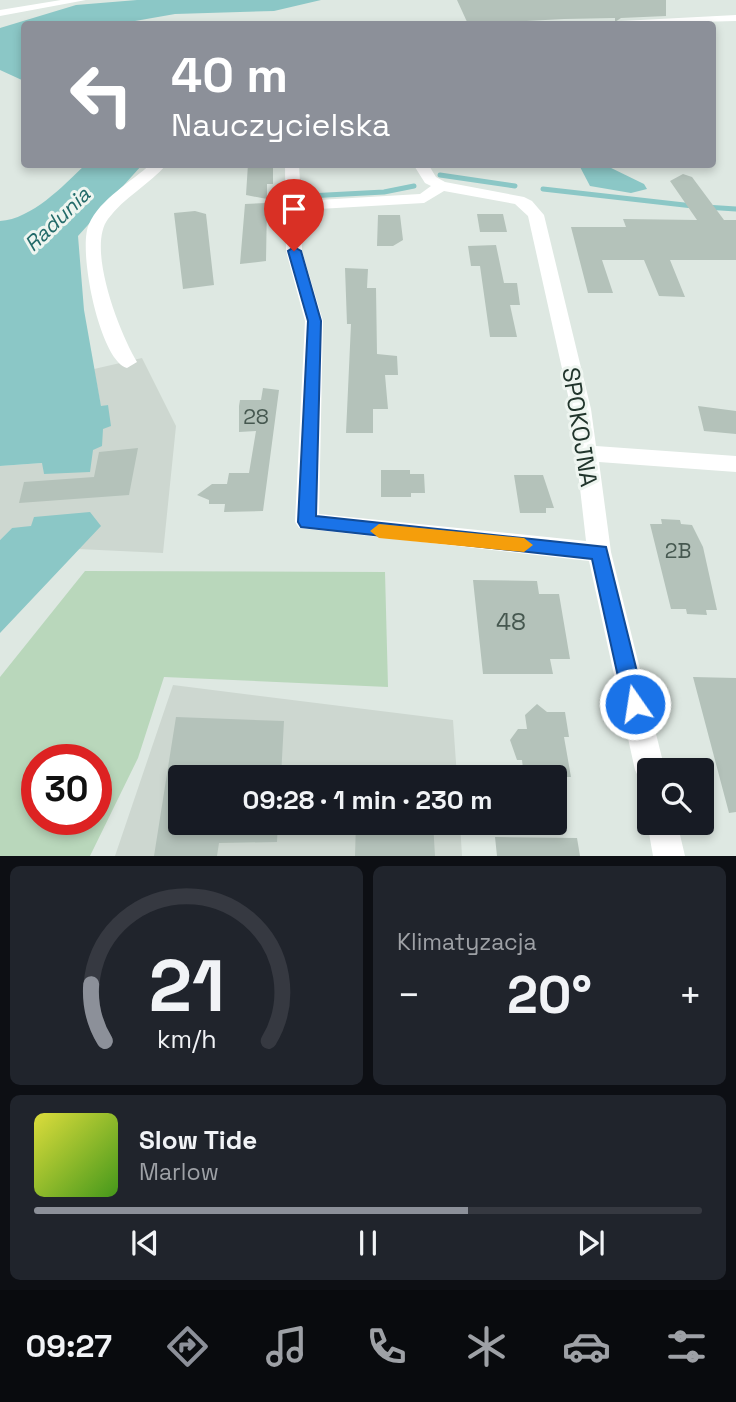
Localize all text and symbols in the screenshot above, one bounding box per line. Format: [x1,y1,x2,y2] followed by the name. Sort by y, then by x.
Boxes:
[171,44,288,106] text: 40 m
[56,49,147,140] icon: left
[171,105,391,145] text: Nauczycielska
[264,179,324,251] pin
[18,180,96,257] water label: Radunia
[275,190,313,228] icon: arrive
[555,365,605,489] street label: SPOKOJNA
[243,403,269,430] house number: 28
[665,537,691,564] house number: 2B
[496,606,526,637] house number: 48
[598,667,672,741] position arrow
[21,744,112,835] speed limit sign: 30
[637,758,714,835] map controls
[637,758,714,835] button: search
[243,783,492,817] text: 09:28 · 1 min · 230 m
[397,927,537,957] text: Klimatyzacja
[148,940,225,1033] text: 21
[507,962,592,1028] text: 20°
[397,971,421,1019] text: −
[678,971,702,1019] text: +
[157,1023,216,1055] text: km/h
[139,1123,257,1157] text: Slow Tide
[139,1157,219,1187] text: Marlow
[126,1224,164,1262] icon: previous
[349,1224,387,1262] icon: pause
[572,1224,610,1262] icon: next
[163,1322,212,1371] icon: directions
[262,1322,311,1371] icon: music
[362,1322,411,1371] icon: phone
[462,1322,511,1371] icon: climate
[562,1322,611,1371] icon: car
[662,1322,711,1371] icon: filters
[25,1326,112,1366] text: 09:27

